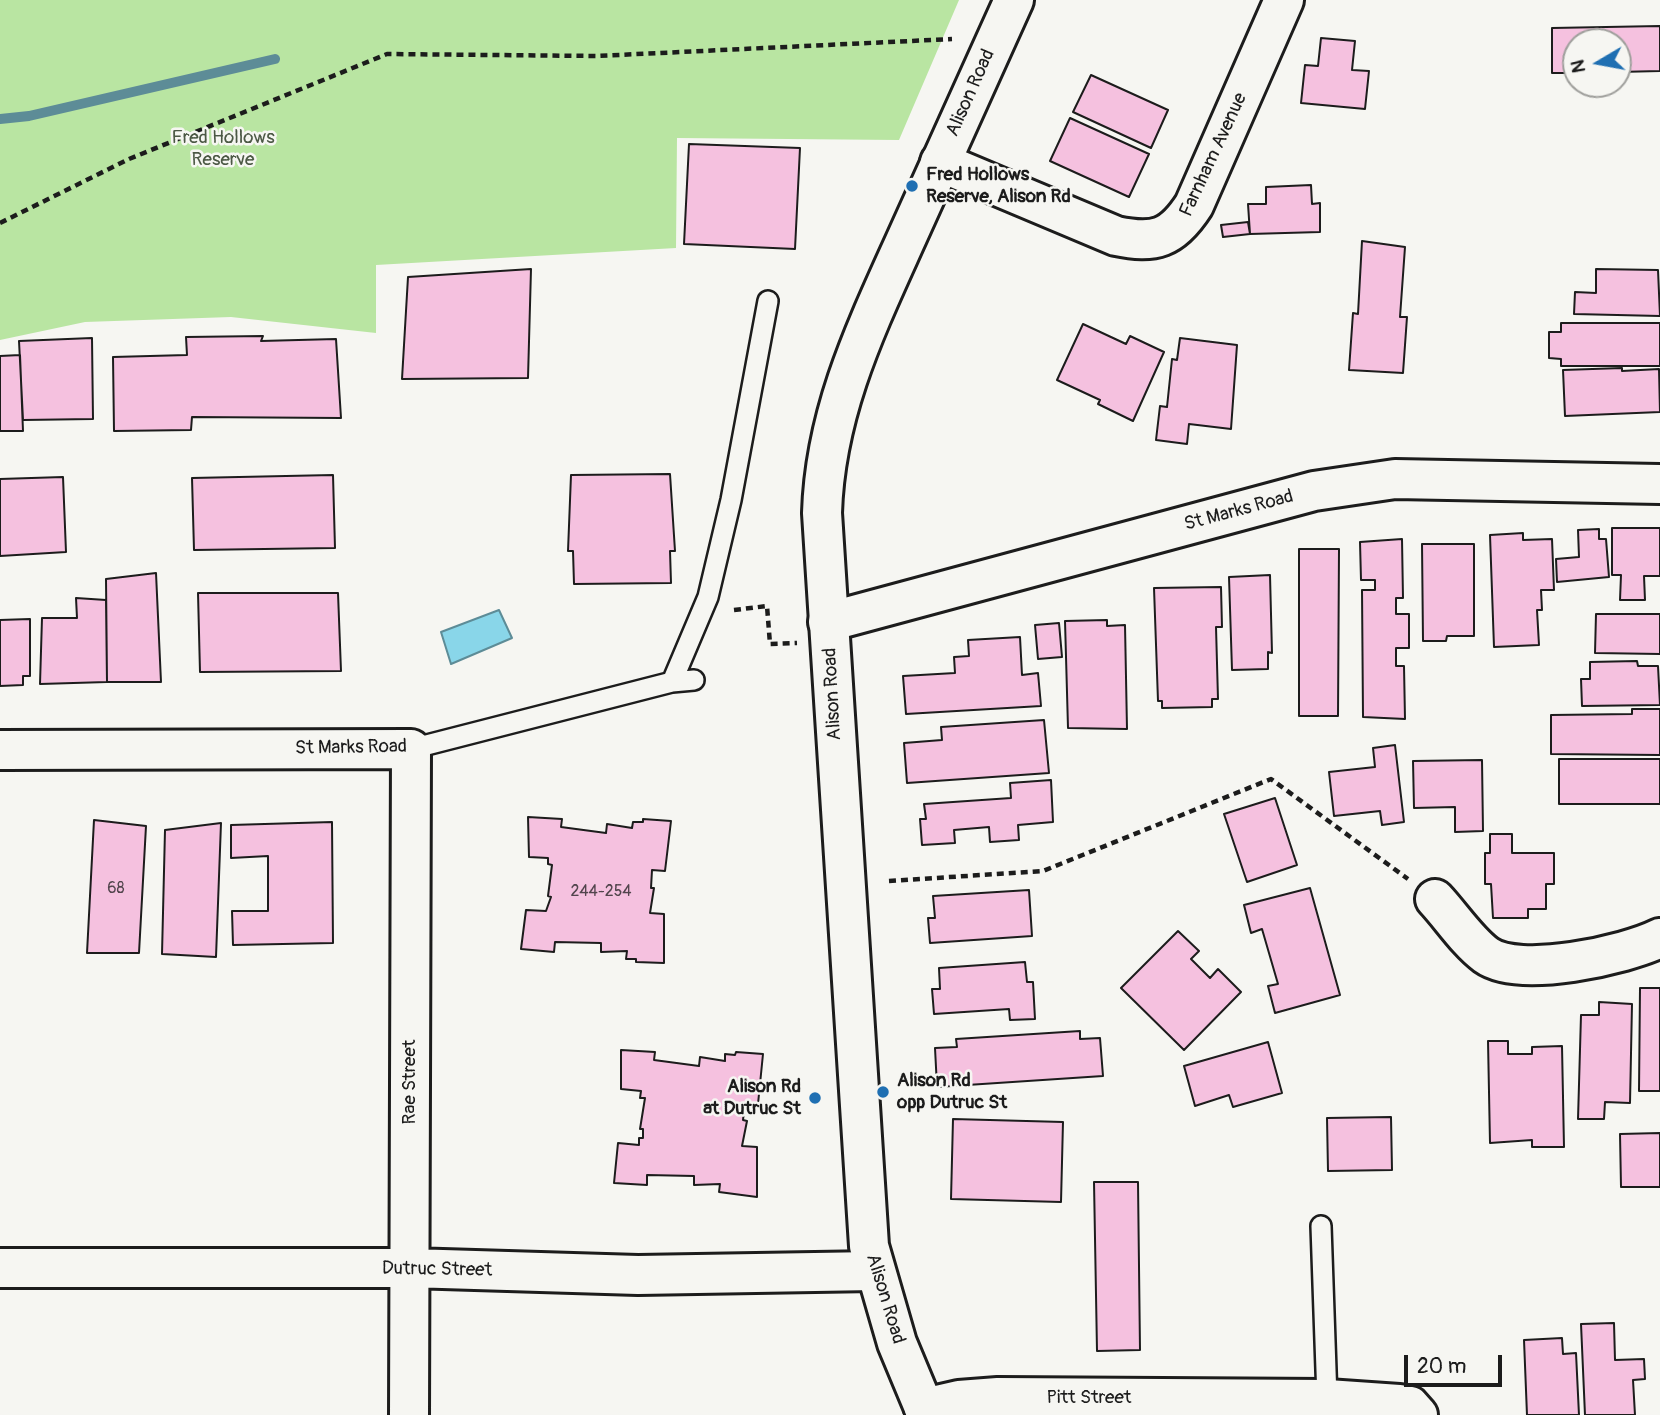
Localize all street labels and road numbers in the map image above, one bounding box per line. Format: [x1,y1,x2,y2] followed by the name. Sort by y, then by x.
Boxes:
[942,46,1000,140] street label: Alison Road
[1175,90,1253,220] street label: Farnham Avenue
[1182,485,1296,537] street label: St Marks Road
[819,647,847,741] street label: Alison Road
[295,736,407,760] street label: St Marks Road
[399,1040,421,1124] street label: Rae Street
[861,1251,909,1347] street label: Alison Road
[382,1258,492,1282] street label: Dutruc Street
[1047,1387,1131,1409] street label: Pitt Street

